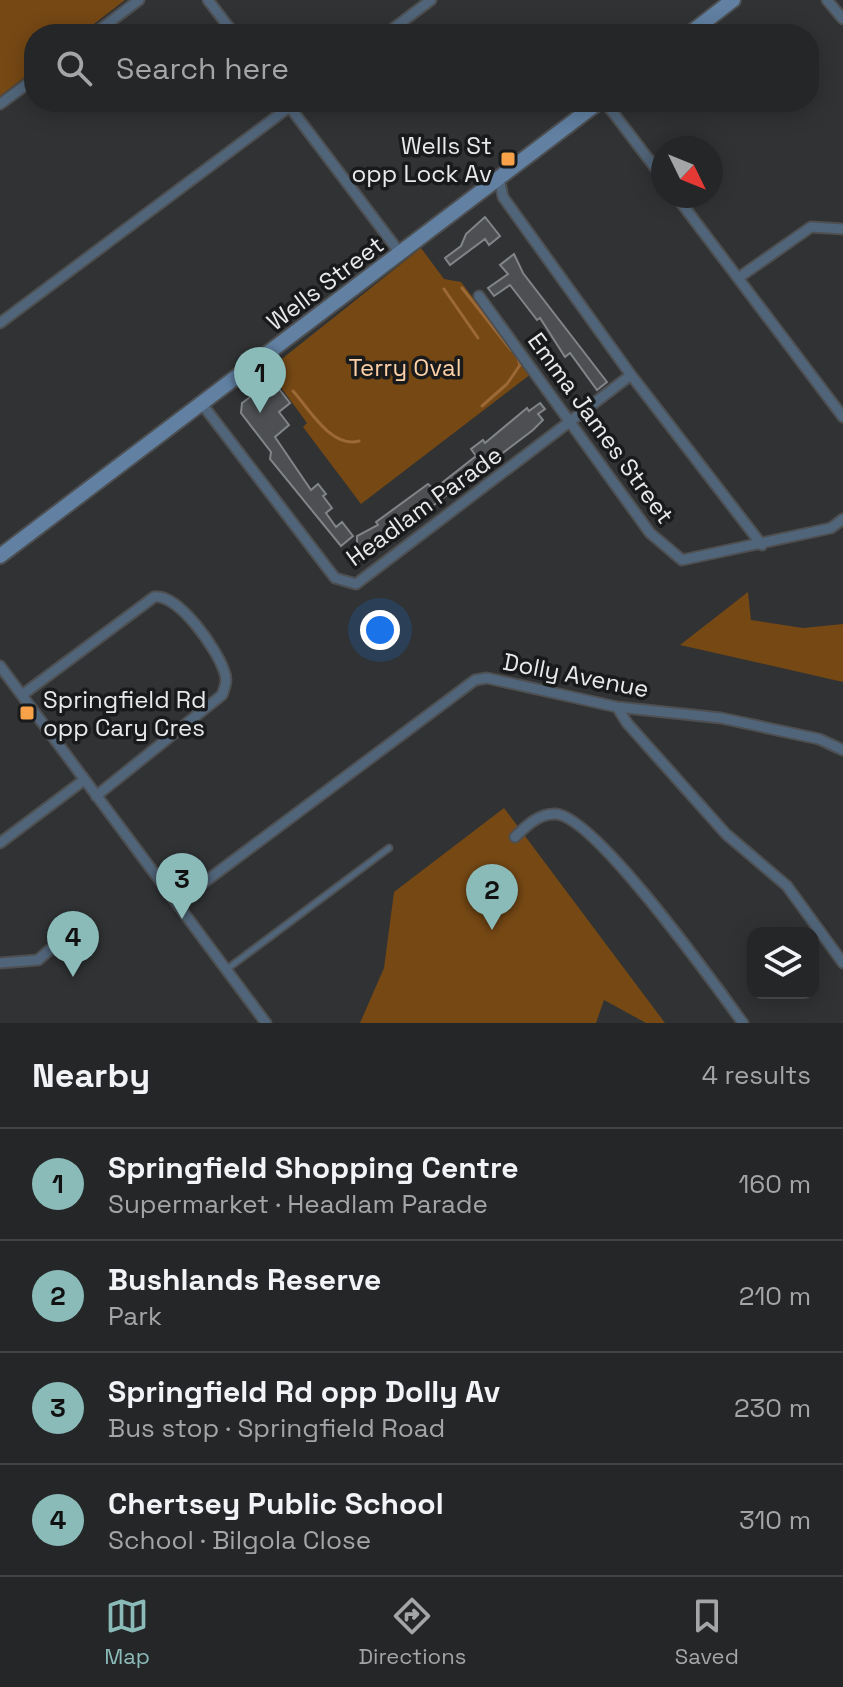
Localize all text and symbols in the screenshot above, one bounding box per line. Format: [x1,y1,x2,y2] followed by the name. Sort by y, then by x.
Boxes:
[24,24,819,112] search box
[52,46,96,90] icon: search
[116,49,289,88] text: Search here
[351,130,492,189] place label: Wells St opp Lock Av
[651,136,723,208] north arrow
[499,150,517,168] marker: Wells St opp Lock Av
[260,229,390,337] street label: Wells Street
[521,326,681,530] street label: Emma James Street
[234,347,286,413] pin: 1
[348,352,462,383] park label: Terry Oval
[340,439,508,573] street label: Headlam Parade
[360,610,400,650] your location
[500,646,652,704] street label: Dolly Avenue
[43,684,206,743] place label: Springfield Rd opp Cary Cres
[18,704,36,722] marker: Springfield Rd opp Cary Cres
[156,853,208,919] pin: 3
[466,864,518,930] pin: 2
[47,911,99,977] pin: 4
[747,927,819,999] map controls
[747,927,819,999] button: layers
[32,1054,150,1097] text: Nearby
[702,1058,811,1092] text: 4 results
[108,1148,519,1187] text: Springfield Shopping Centre
[52,1167,64,1201] text: 1
[739,1167,811,1201] text: 160 m
[108,1187,488,1221] text: Supermarket · Headlam Parade
[108,1260,381,1299] text: Bushlands Reserve
[50,1279,66,1313] text: 2
[739,1279,811,1313] text: 210 m
[108,1299,162,1333] text: Park
[108,1372,500,1411] text: Springfield Rd opp Dolly Av
[50,1391,66,1425] text: 3
[734,1391,811,1425] text: 230 m
[108,1411,445,1445] text: Bus stop · Springfield Road
[108,1484,444,1523] text: Chertsey Public School
[50,1503,66,1537] text: 4
[739,1503,811,1537] text: 310 m
[108,1523,371,1557] text: School · Bilgola Close
[104,1594,150,1670] tab: Map
[358,1594,466,1670] tab: Directions
[675,1594,739,1670] tab: Saved

